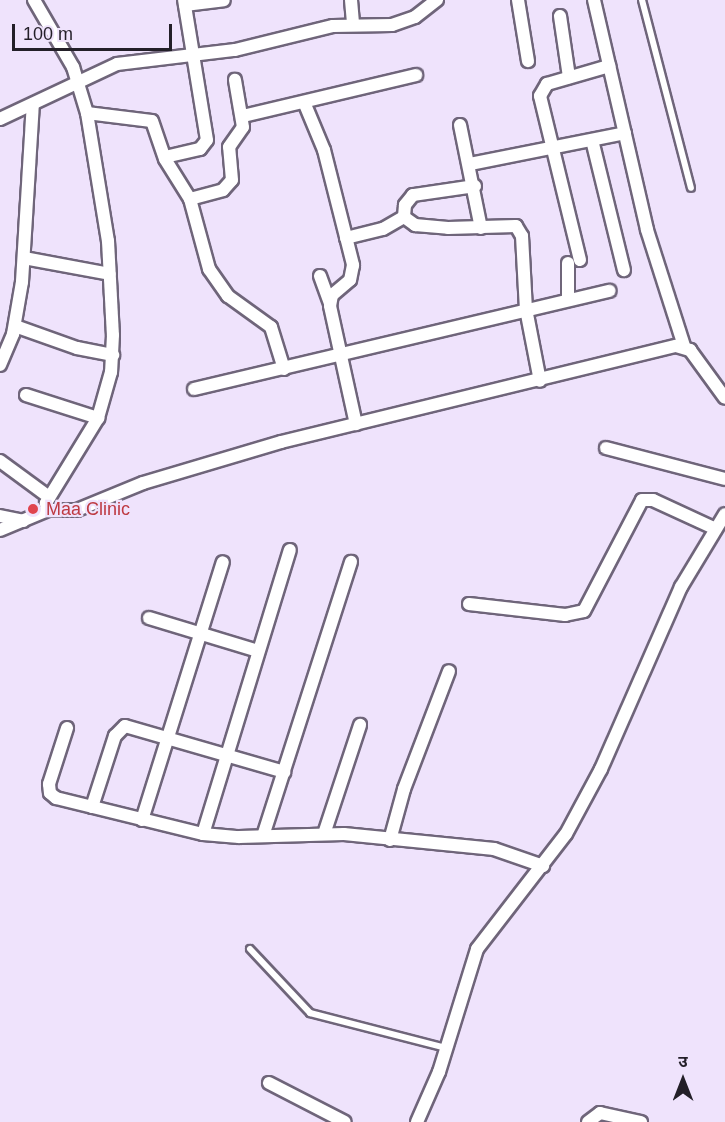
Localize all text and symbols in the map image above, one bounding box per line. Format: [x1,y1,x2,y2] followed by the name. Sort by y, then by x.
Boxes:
[15,12,176,50] scale bar
[23,24,73,44] text: 100 m
[46,498,130,520] place label: Maa Clinic
[24,500,42,518] marker: Maa Clinic
[653,1050,713,1110] north arrow
[678,1053,688,1070] text: उ

